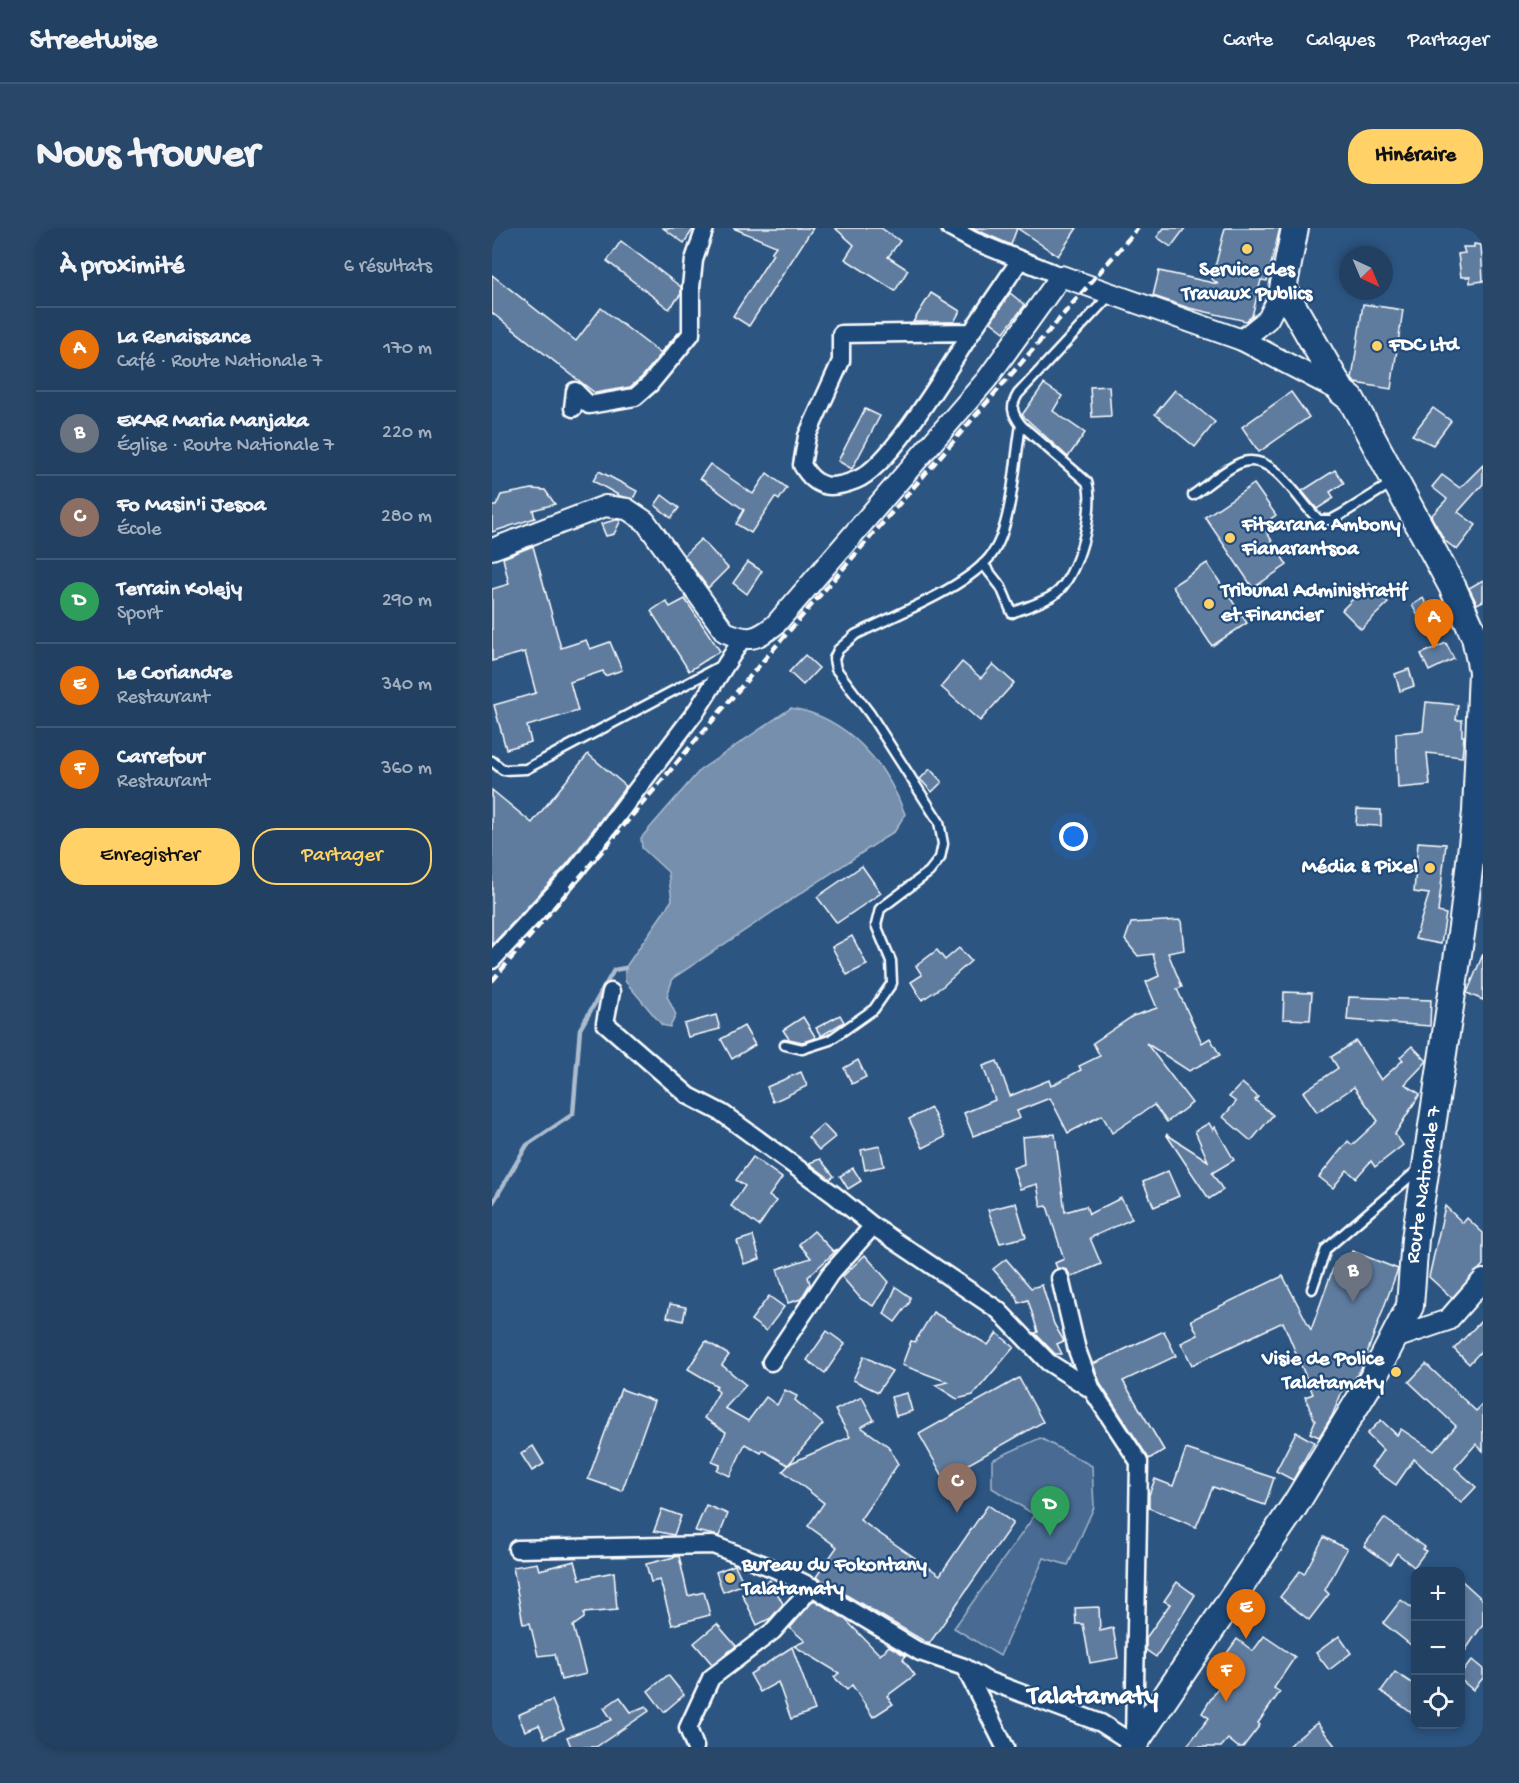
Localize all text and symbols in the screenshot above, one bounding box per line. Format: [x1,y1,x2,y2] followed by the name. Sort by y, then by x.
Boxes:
[30,25,157,58] text: Streetwise
[1223,29,1273,54] text: Carte
[1306,29,1375,54] text: Calques
[1408,29,1489,54] text: Partager
[1348,129,1483,184] button: Itinéraire
[36,132,259,181] text: Nous trouver
[1240,242,1254,256] marker: Service des Travaux Publics
[1339,246,1393,300] north arrow
[60,252,184,283] text: À proximité
[344,256,432,279] text: 6 résultats
[1180,259,1314,308] place label: Service des Travaux Publics
[117,325,251,351] text: La Renaissance
[1388,334,1461,359] place label: FDC Ltd
[74,338,85,361] text: A
[383,338,432,361] text: 170 m
[1370,339,1384,353] marker: FDC Ltd
[117,351,322,374] text: Café · Route Nationale 7
[117,409,309,435] text: EKAR Maria Manjaka
[74,422,85,445] text: B
[382,422,432,445] text: 220 m
[117,435,334,458] text: Église · Route Nationale 7
[117,493,266,519] text: Fo Masin'i Jesoa
[74,506,85,529] text: C
[381,506,432,529] text: 280 m
[1241,514,1401,563] place label: Fitsarana Ambony Fianarantsoa
[117,519,161,542] text: École
[1223,531,1237,545] marker: Fitsarana Ambony Fianarantsoa
[117,577,242,603] text: Terrain Kolejy
[1219,580,1409,629] place label: Tribunal Administratif et Financier
[73,590,86,613] text: D
[382,590,432,613] text: 290 m
[1202,597,1216,611] marker: Tribunal Administratif et Financier
[1414,600,1454,649] pin: A
[117,603,162,626] text: Sport
[117,661,232,687] text: Le Coriandre
[73,674,86,697] text: E
[382,674,432,697] text: 340 m
[117,687,210,710] text: Restaurant
[117,745,204,771] text: Carrefour
[74,758,85,781] text: F
[381,758,432,781] text: 360 m
[117,771,210,794] text: Restaurant
[1059,822,1088,851] your location
[60,828,240,885] button: Enregistrer
[252,828,432,885] button: Partager
[1302,856,1418,881] place label: Média & Pixel
[1423,861,1437,875] marker: Média & Pixel
[1402,1104,1449,1265] street label: Route Nationale 7
[1334,1252,1372,1302] pin: B
[1261,1348,1385,1397] place label: Visie de Police Talatamaty
[1389,1365,1403,1379] marker: Visie de Police Talatamaty
[938,1464,976,1513] pin: C
[1030,1486,1070,1536] pin: D
[740,1554,928,1603] place label: Bureau du Fokontany Talatamaty
[1411,1567,1465,1729] map controls
[1411,1567,1465,1621] button: +
[723,1571,737,1585] marker: Bureau du Fokontany Talatamaty
[1226,1590,1266,1639] pin: E
[1411,1621,1465,1675] button: −
[1206,1652,1246,1702] pin: F
[1411,1675,1465,1729] button: locate
[1026,1682,1159,1714] district label: Talatamaty

